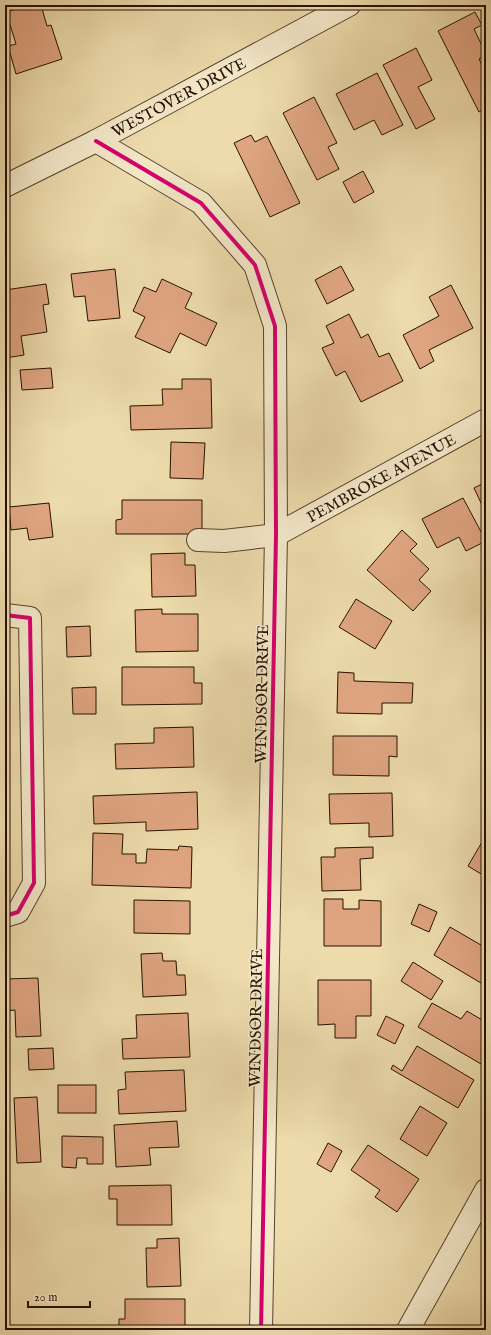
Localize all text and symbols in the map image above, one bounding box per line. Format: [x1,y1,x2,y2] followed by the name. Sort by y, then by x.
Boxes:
[109,54,250,143] street label: WESTOVER DRIVE
[304,430,460,528] street label: PEMBROKE AVENUE
[252,624,274,764] street label: WINDSOR DRIVE
[246,948,268,1088] street label: WINDSOR DRIVE
[28,1283,90,1309] scale bar
[34,1290,57,1305] text: 20 m

